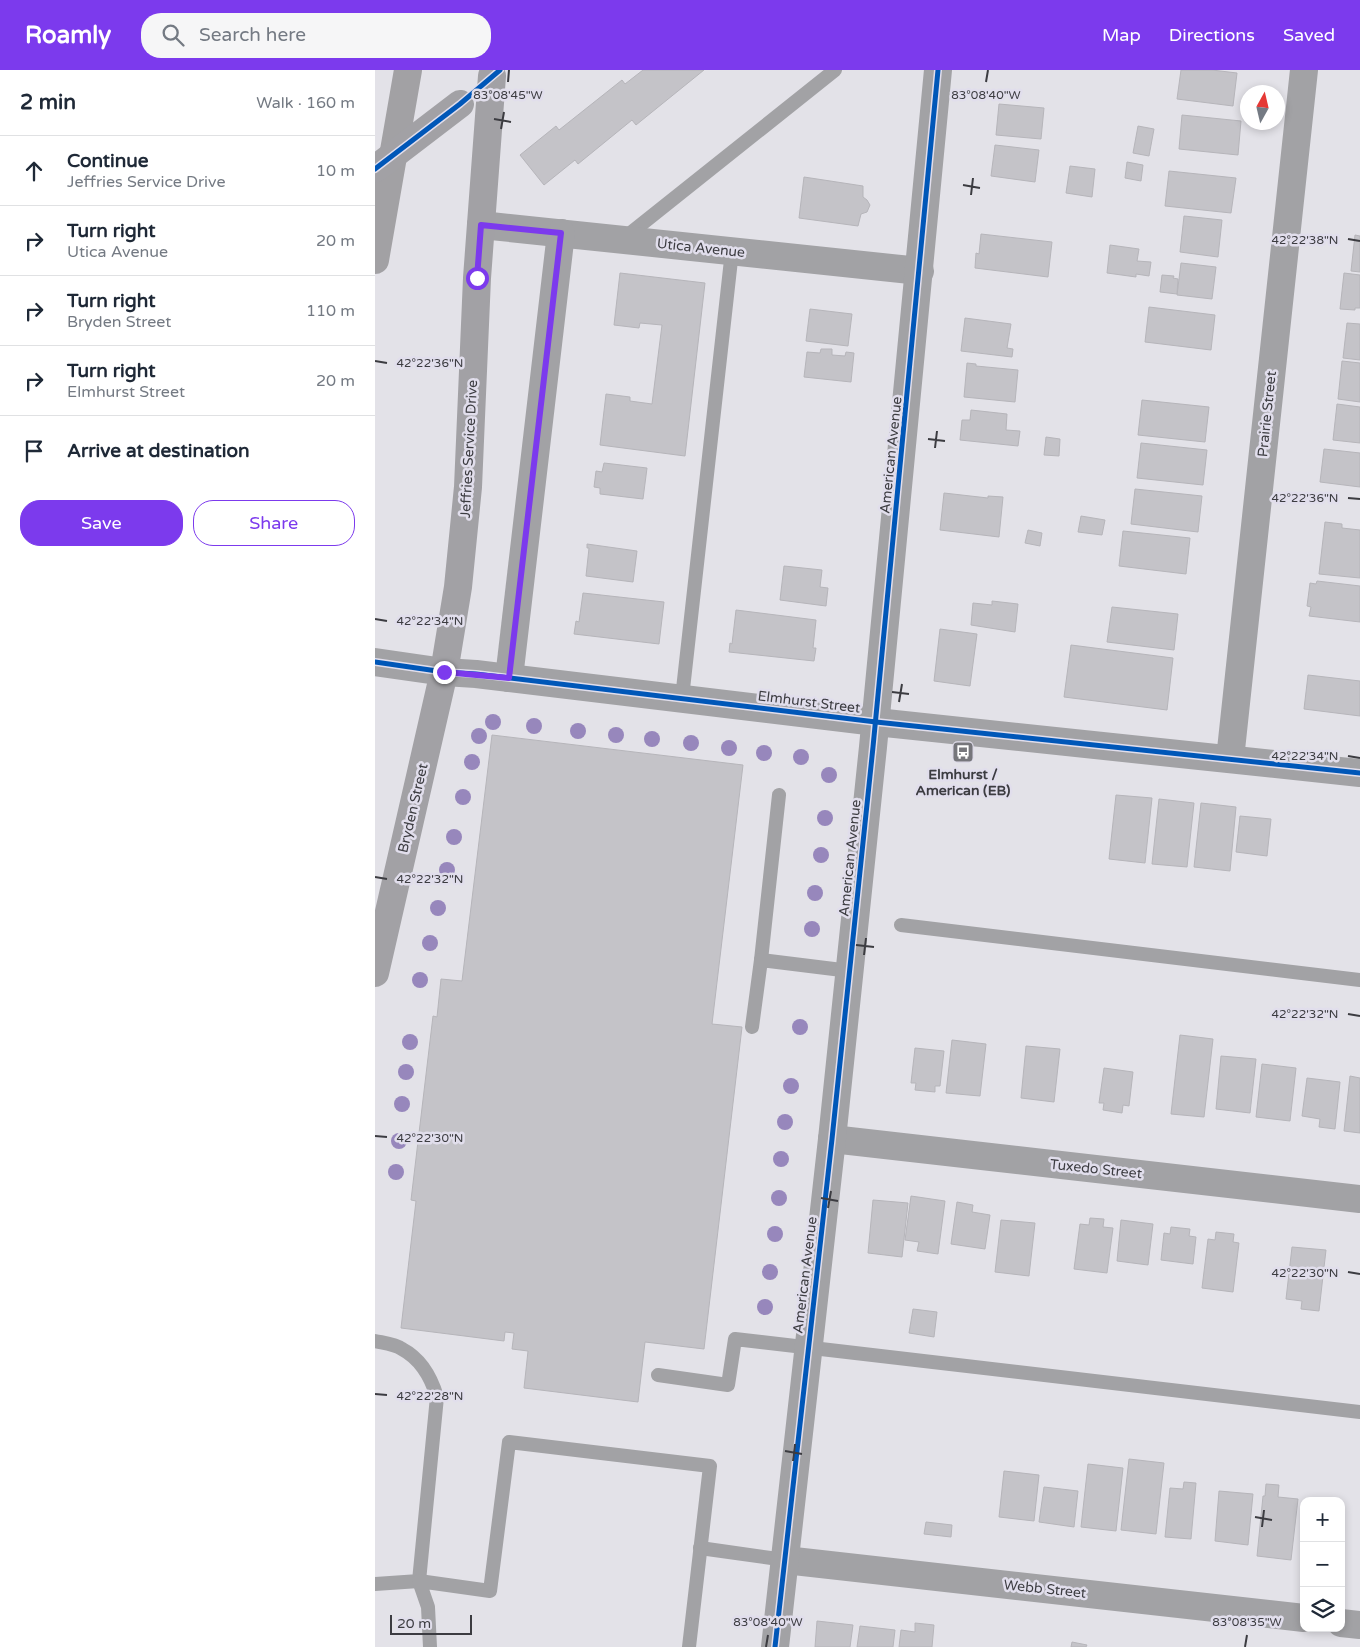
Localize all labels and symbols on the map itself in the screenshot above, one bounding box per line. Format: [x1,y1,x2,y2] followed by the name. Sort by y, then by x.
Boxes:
[1240,85,1285,130] north arrow
[473,88,543,102] text: 83°08'45"W
[951,88,1021,102] text: 83°08'40"W
[1272,233,1339,247] text: 42°22'38"N
[656,235,746,261] street label: Utica Avenue
[466,267,489,290] route start
[397,356,464,370] text: 42°22'36"N
[1254,369,1280,458] street label: Prairie Street
[457,379,481,519] street label: Jeffries Service Drive
[876,396,906,514] street label: American Avenue
[1272,491,1339,505] text: 42°22'36"N
[397,614,464,628] text: 42°22'34"N
[433,661,456,684] route end
[757,687,862,717] street label: Elmhurst Street
[951,740,975,764] bus stop icon: Elmhurst / American (EB)
[1272,749,1339,763] text: 42°22'34"N
[394,761,432,854] street label: Bryden Street
[916,766,1010,799] place label: Elmhurst / American (EB)
[835,799,865,917] street label: American Avenue
[397,872,464,886] text: 42°22'32"N
[1272,1007,1339,1021] text: 42°22'32"N
[397,1131,464,1145] text: 42°22'30"N
[1049,1156,1143,1182] street label: Tuxedo Street
[789,1216,821,1334] street label: American Avenue
[1272,1266,1339,1280] text: 42°22'30"N
[397,1389,464,1403] text: 42°22'28"N
[1003,1576,1088,1602] street label: Webb Street
[390,1612,473,1635] scale bar
[733,1615,803,1629] text: 83°08'40"W
[1212,1615,1282,1629] text: 83°08'35"W

